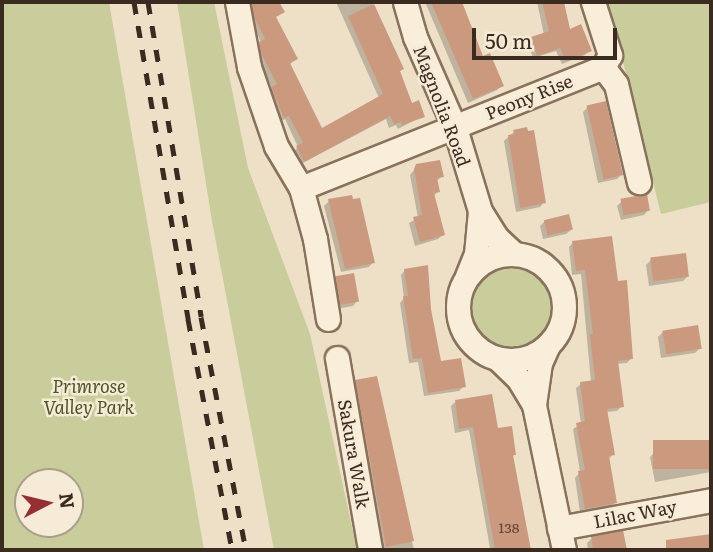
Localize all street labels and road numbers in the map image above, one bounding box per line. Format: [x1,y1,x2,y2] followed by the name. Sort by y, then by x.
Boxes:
[409,42,475,170] street label: Magnolia Road
[482,70,576,124] street label: Peony Rise
[334,398,374,510] street label: Sakura Walk
[592,495,678,533] street label: Lilac Way

